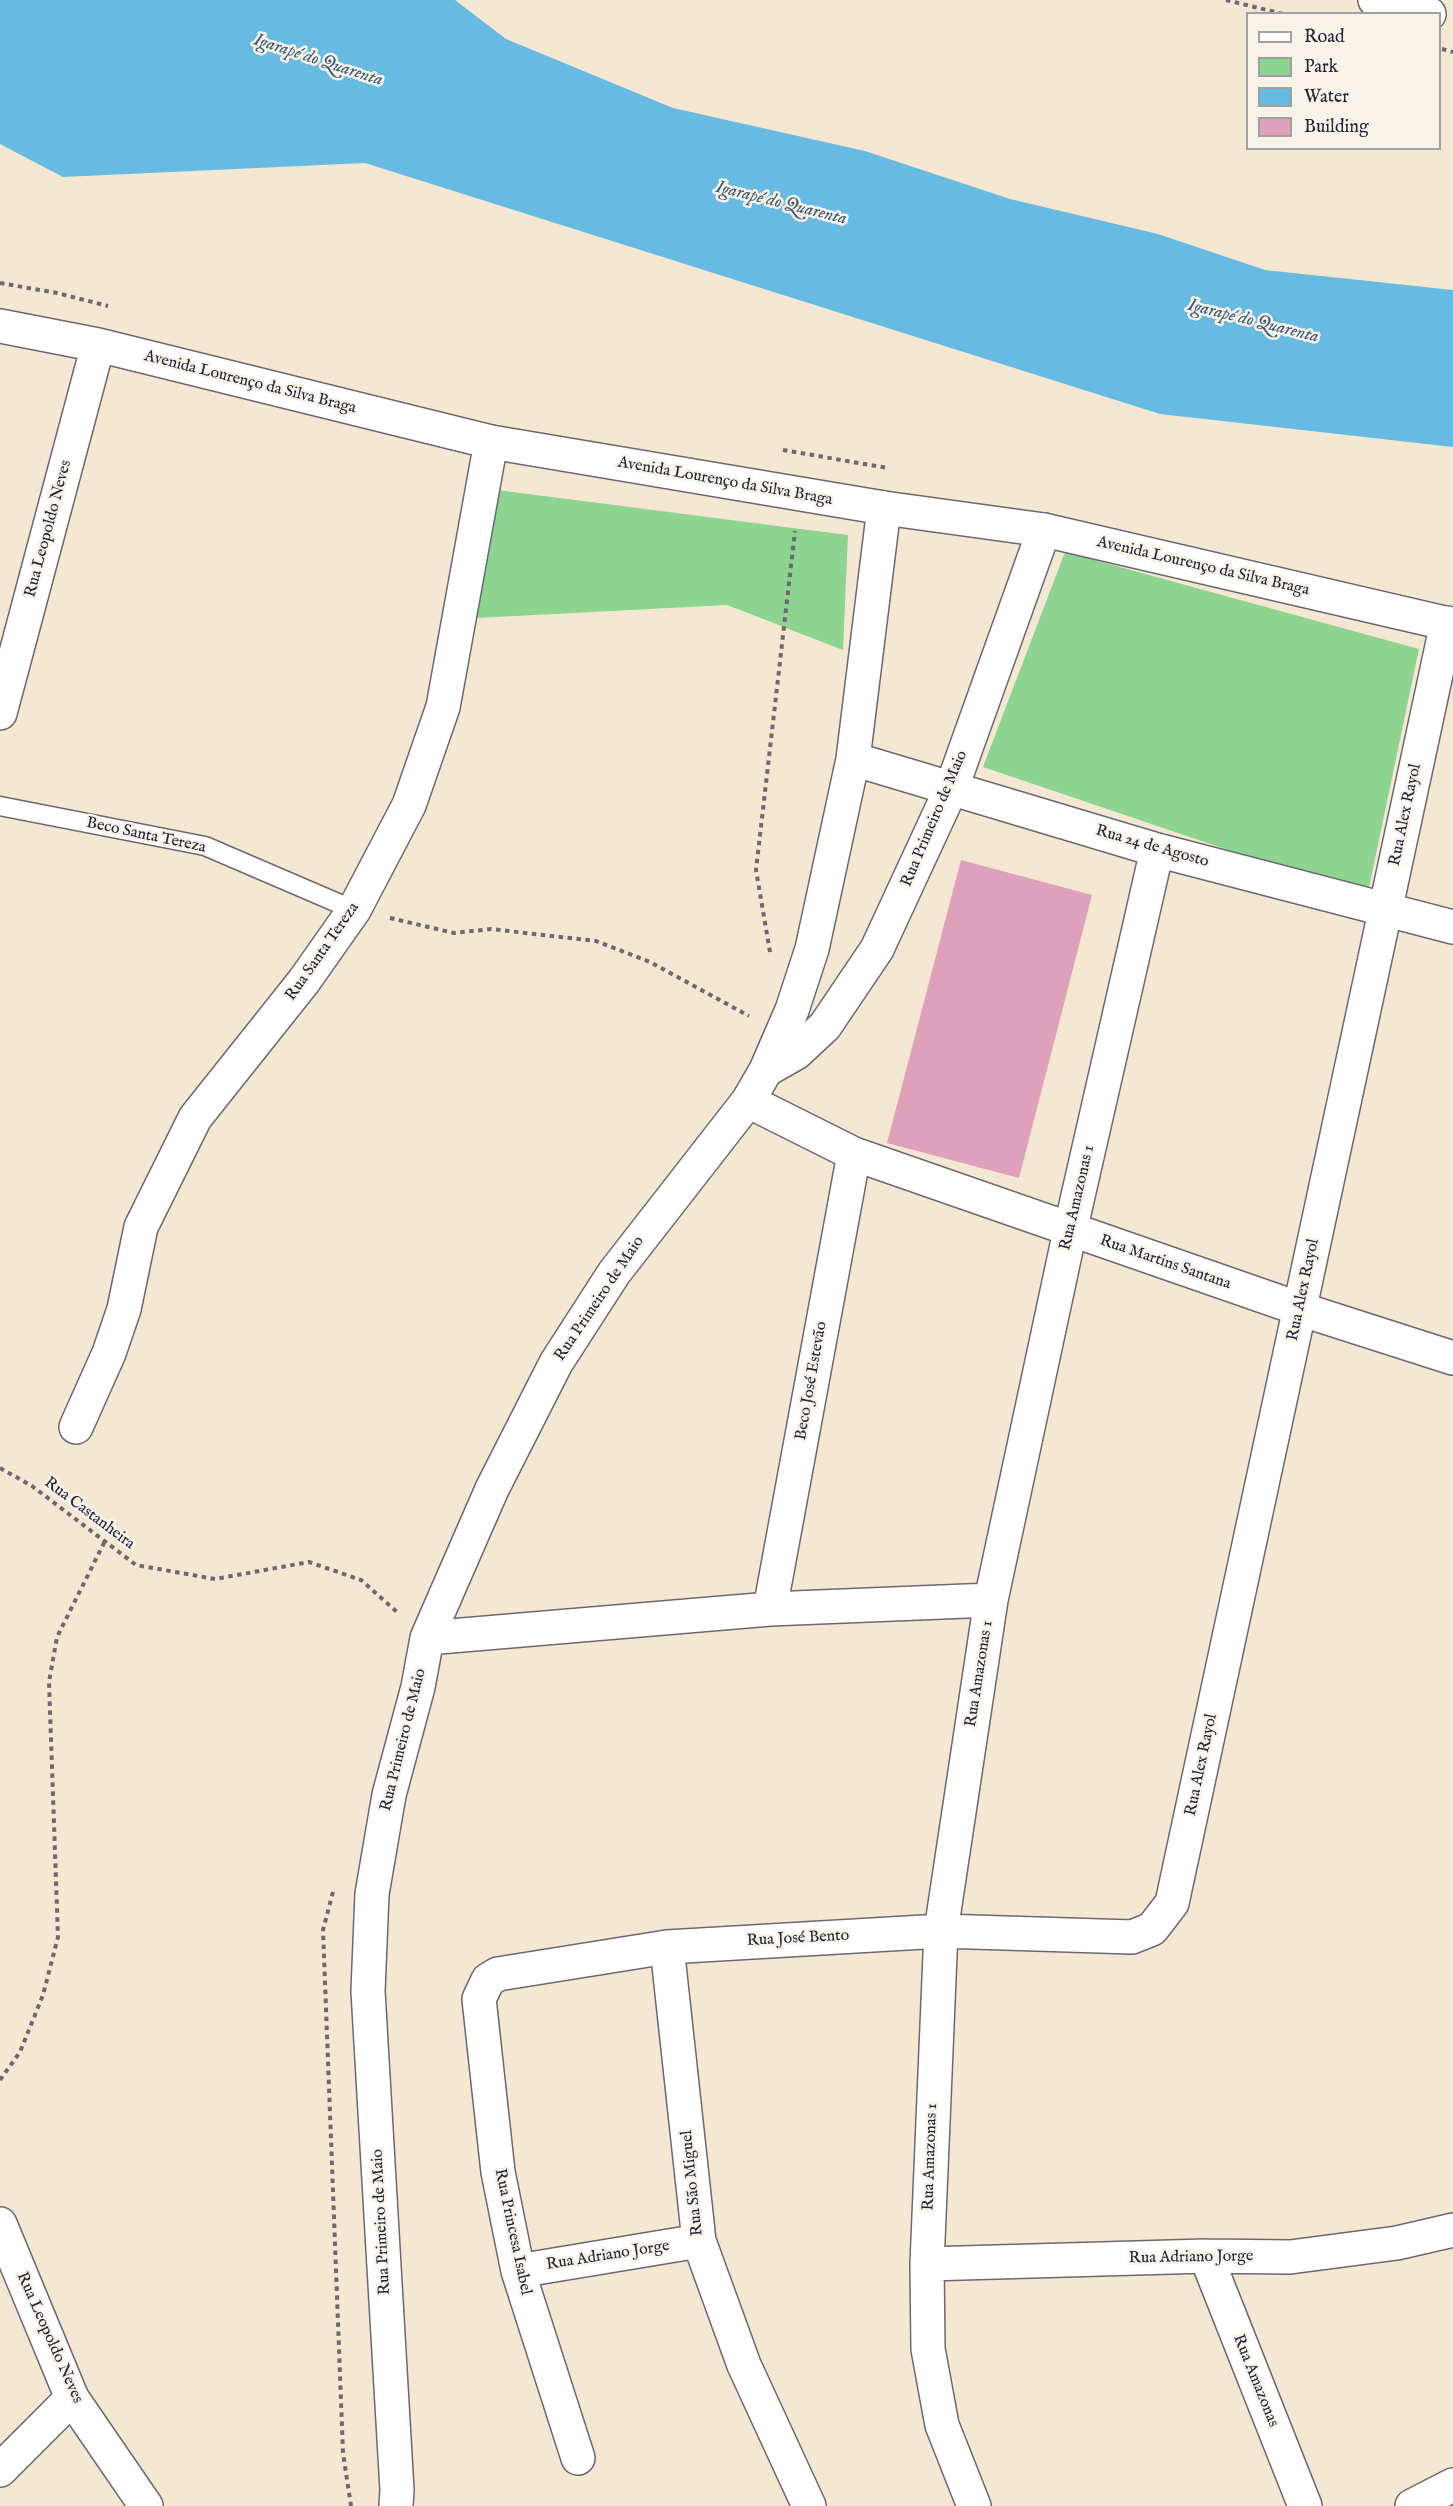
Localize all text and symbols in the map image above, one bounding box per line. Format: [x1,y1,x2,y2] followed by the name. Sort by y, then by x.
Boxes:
[1246,12,1441,150] legend
[1304,26,1345,49] text: Road
[251,30,385,92] water label: Igarapé do Quarenta
[1304,56,1338,79] text: Park
[1304,86,1349,109] text: Water
[1304,116,1369,139] text: Building
[713,177,849,231] water label: Igarapé do Quarenta
[1185,295,1321,349] water label: Igarapé do Quarenta
[142,347,358,419] street label: Avenida Lourenço da Silva Braga
[616,454,834,510] street label: Avenida Lourenço da Silva Braga
[21,458,77,600] street label: Rua Leopoldo Neves
[1095,533,1311,601] street label: Avenida Lourenço da Silva Braga
[898,748,972,890] street label: Rua Primeiro de Maio
[1386,762,1426,868] street label: Rua Alex Rayol
[85,814,207,858] street label: Beco Santa Tereza
[1093,822,1211,872] street label: Rua 24 de Agosto
[282,899,364,1005] street label: Rua Santa Tereza
[1057,1144,1099,1252] street label: Rua Amazonas 1
[1097,1232,1233,1294] street label: Rua Martins Santana
[551,1233,649,1365] street label: Rua Primeiro de Maio
[1284,1237,1324,1343] street label: Rua Alex Rayol
[792,1320,832,1442] street label: Beco José Estevão
[40,1474,138,1554] street label: Rua Castanheira
[962,1619,998,1729] street label: Rua Amazonas 1
[377,1667,431,1813] street label: Rua Primeiro de Maio
[1182,1712,1222,1818] street label: Rua Alex Rayol
[746,1927,850,1951] street label: Rua José Bento
[920,2103,942,2211] street label: Rua Amazonas 1
[678,2129,708,2237] street label: Rua São Miguel
[369,2148,395,2296] street label: Rua Primeiro de Maio
[489,2167,535,2297] street label: Rua Princesa Isabel
[545,2237,671,2275] street label: Rua Adriano Jorge
[1129,2247,1253,2269] street label: Rua Adriano Jorge
[12,2270,86,2406] street label: Rua Leopoldo Neves
[1228,2332,1282,2430] street label: Rua Amazonas

